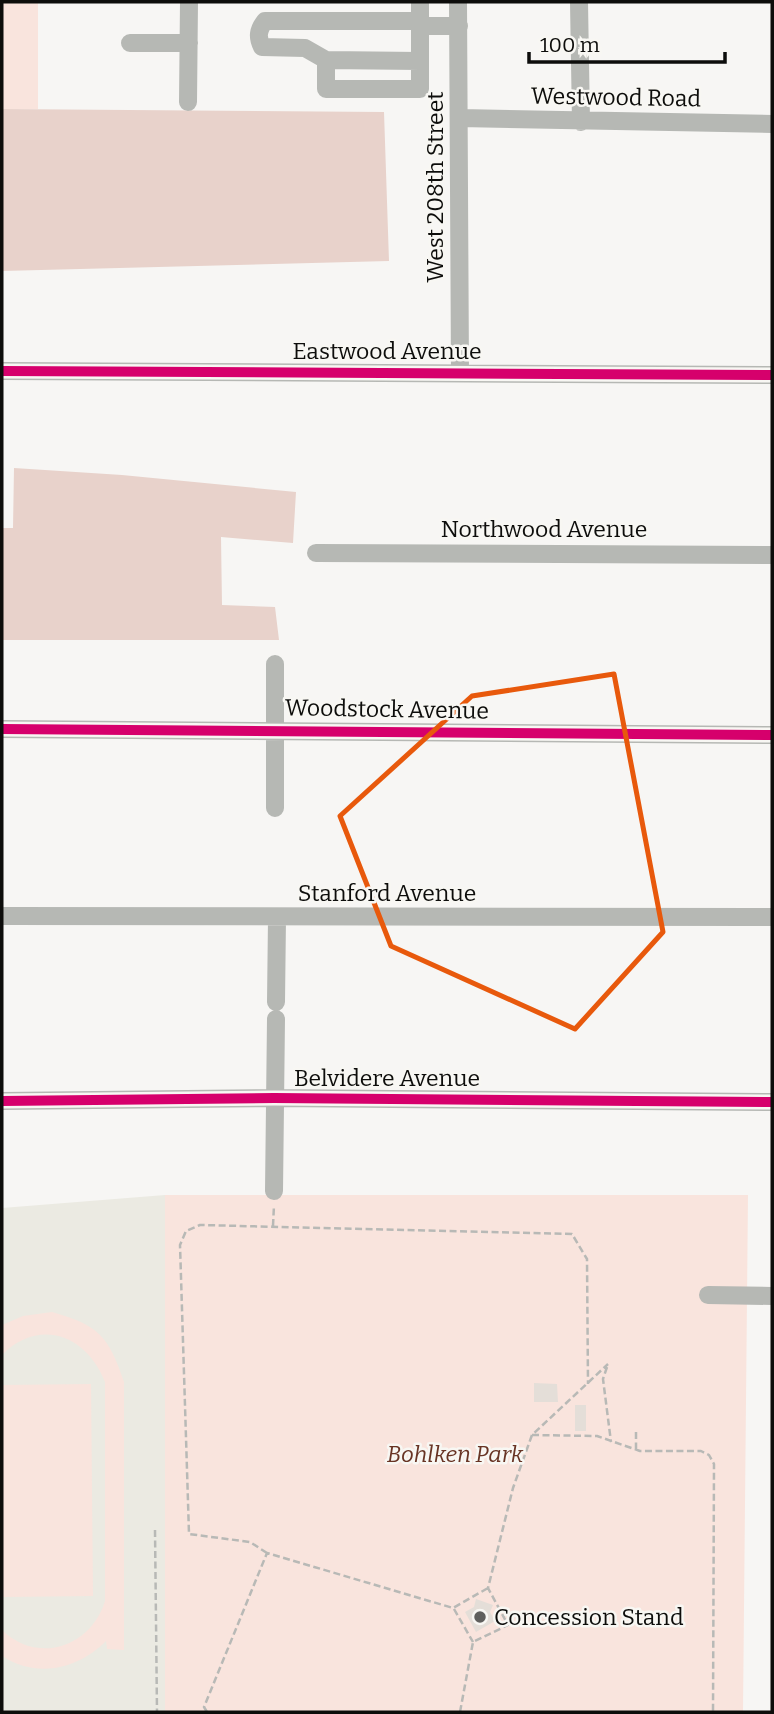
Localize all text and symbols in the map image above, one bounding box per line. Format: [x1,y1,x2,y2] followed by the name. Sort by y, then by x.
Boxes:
[529,21,725,65] scale bar
[540,32,600,58] text: 100 m
[531,82,702,112] street label: Westwood Road
[421,91,449,283] street label: West 208th Street
[292,337,482,365] street label: Eastwood Avenue
[441,515,647,543] street label: Northwood Avenue
[285,693,489,725] street label: Woodstock Avenue
[298,879,476,907] street label: Stanford Avenue
[294,1064,480,1092] street label: Belvidere Avenue
[387,1440,524,1468] park label: Bohlken Park
[494,1603,684,1631] place label: Concession Stand
[472,1609,488,1625] marker: Concession Stand

